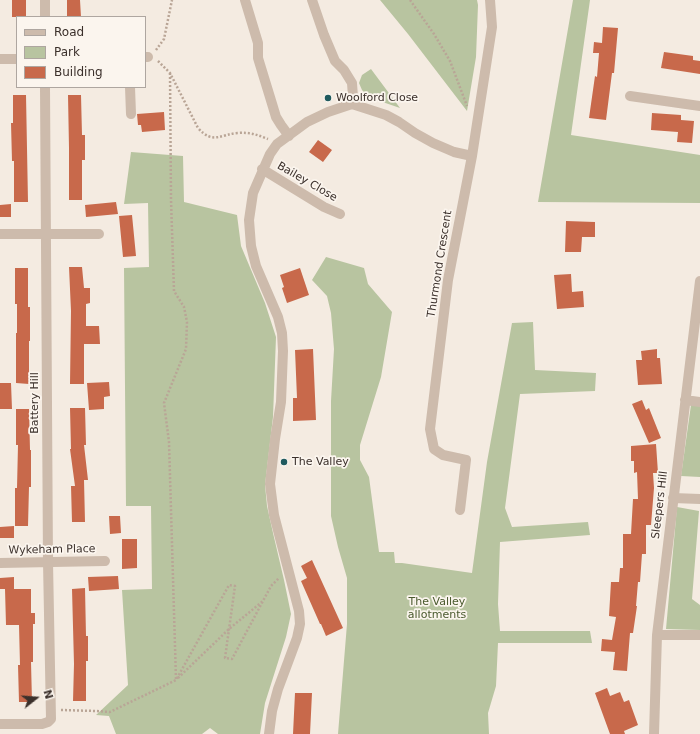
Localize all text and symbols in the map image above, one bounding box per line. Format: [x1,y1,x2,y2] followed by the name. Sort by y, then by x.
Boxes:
[16,16,146,88] legend
[54,25,84,39] text: Road
[54,45,80,59] text: Park
[54,65,103,79] text: Building
[336,91,418,105] place label: Woolford Close
[323,93,333,103] marker: Woolford Close
[275,159,339,205] street label: Bailey Close
[425,209,455,319] street label: Thurmond Crescent
[28,372,42,434] street label: Battery Hill
[292,455,349,469] place label: The Valley
[279,457,289,467] marker: The Valley
[649,470,671,540] street label: Sleepers Hill
[8,543,96,557] street label: Wykeham Place
[408,595,466,621] park label: The Valley allotments
[16,678,56,718] north arrow
[40,688,56,701] text: N

